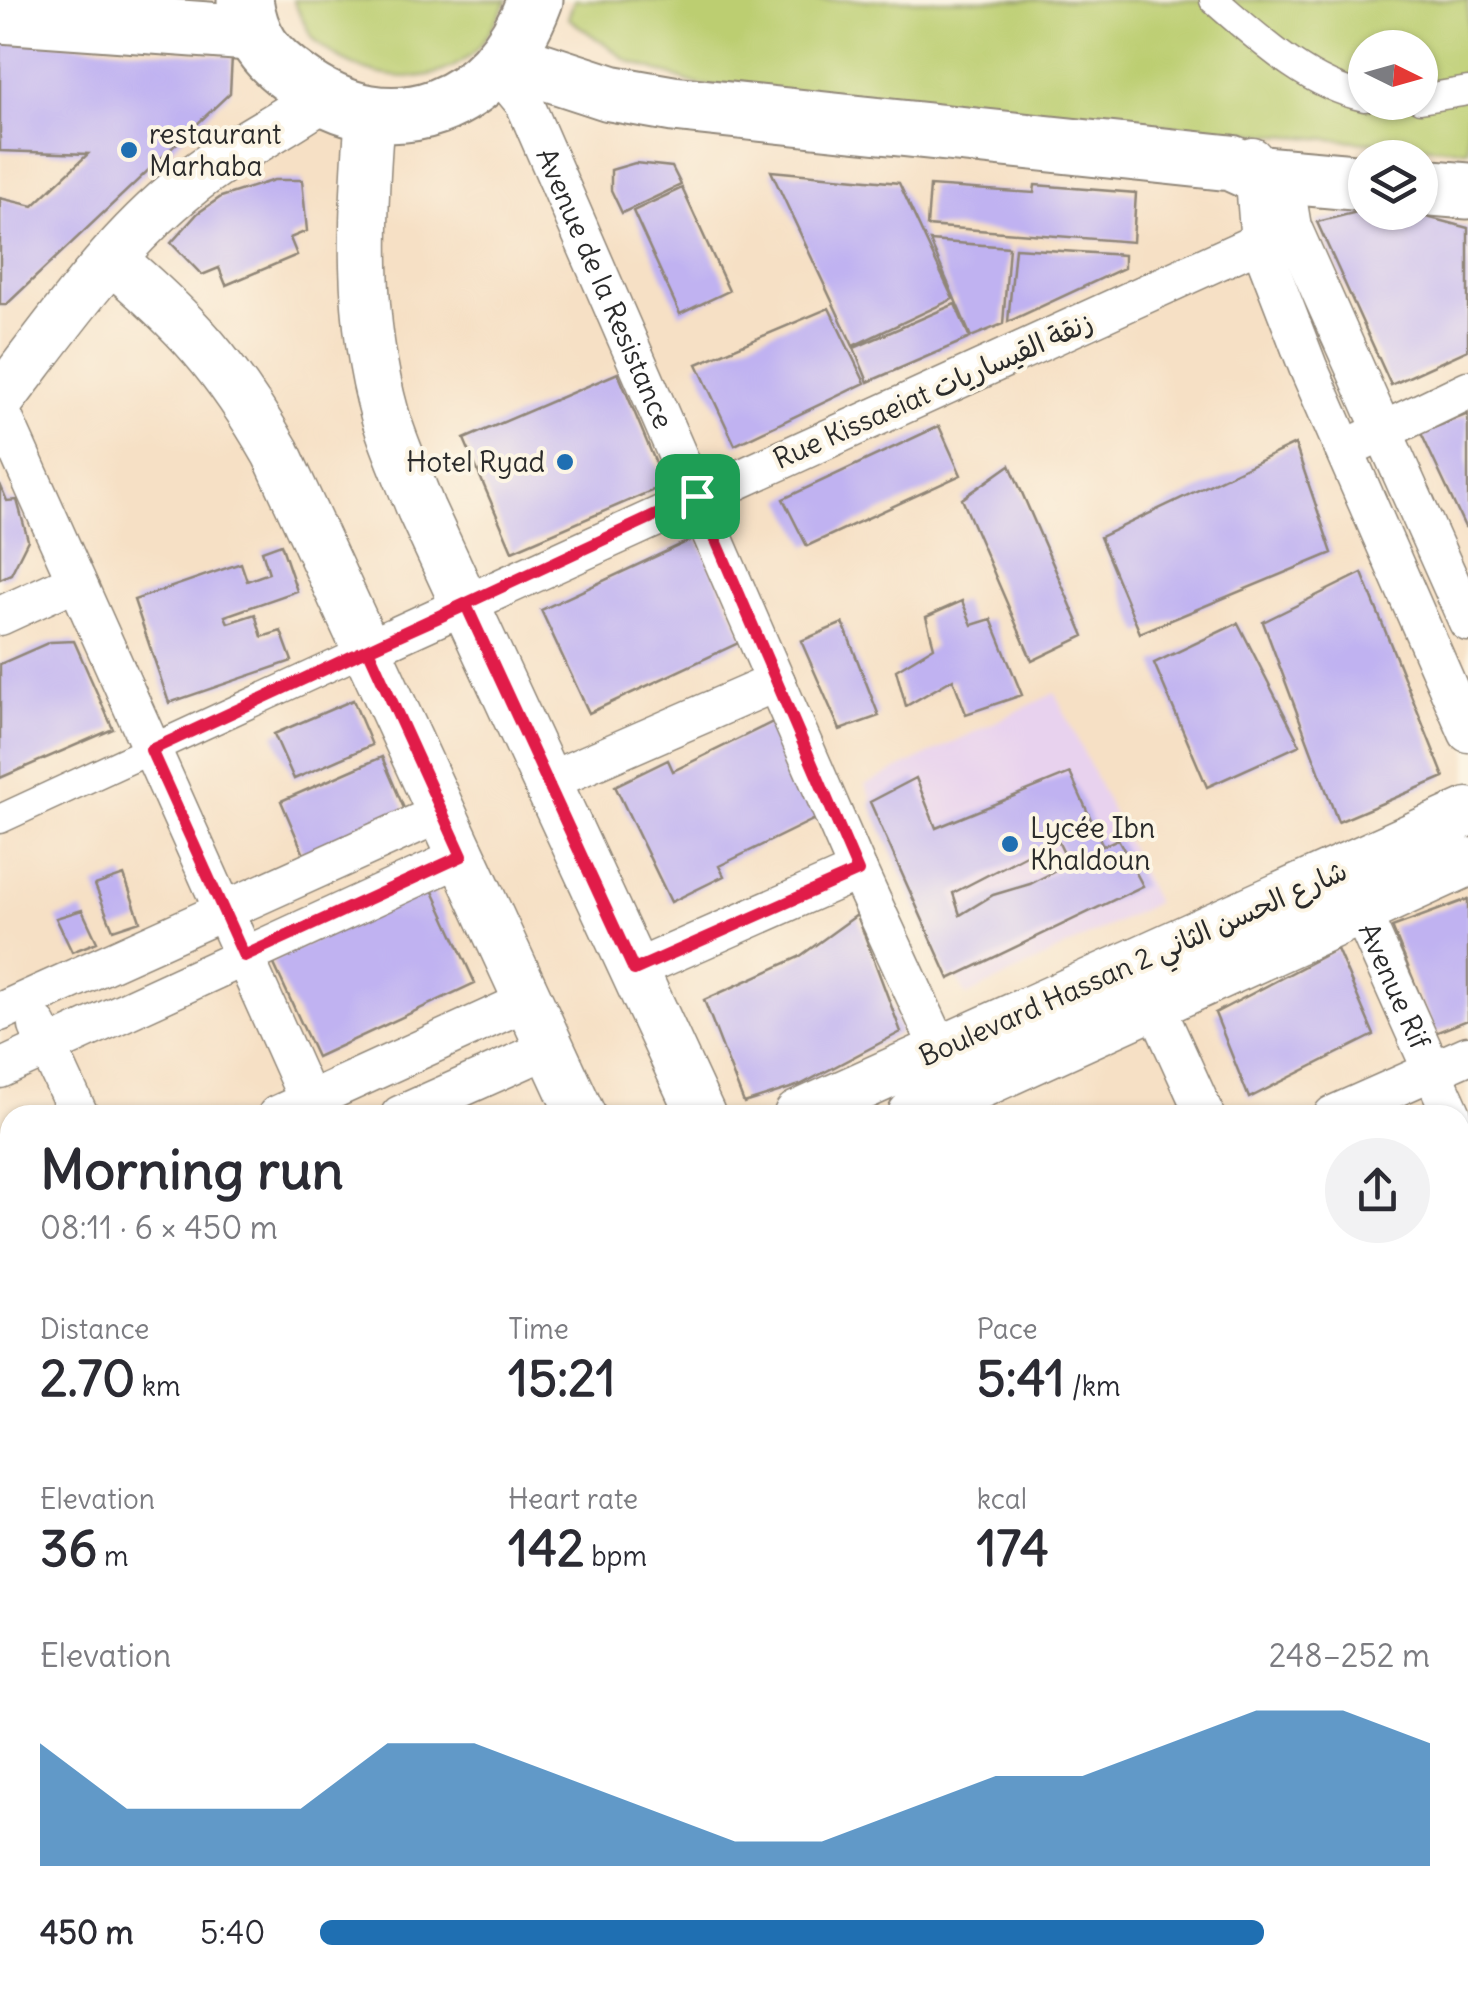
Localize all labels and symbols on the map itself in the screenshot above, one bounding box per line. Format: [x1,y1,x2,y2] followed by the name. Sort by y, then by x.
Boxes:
[1348,30,1438,120] north arrow
[149,116,282,184] place label: restaurant Marhaba
[118,139,140,161] marker: restaurant Marhaba
[528,143,682,434] street label: Avenue de la Resistance
[768,303,1098,477] street label: Rue Kissaeiat زنقة القيساريات
[406,444,545,480] place label: Hotel Ryad
[554,451,576,473] marker: Hotel Ryad
[655,454,740,539] pin
[1030,810,1155,878] place label: Lycée Ibn Khaldoun
[999,833,1021,855] marker: Lycée Ibn Khaldoun
[913,852,1355,1080] street label: Boulevard Hassan 2 شارع الحسن الثاني
[1351,917,1438,1055] street label: Avenue Rif

